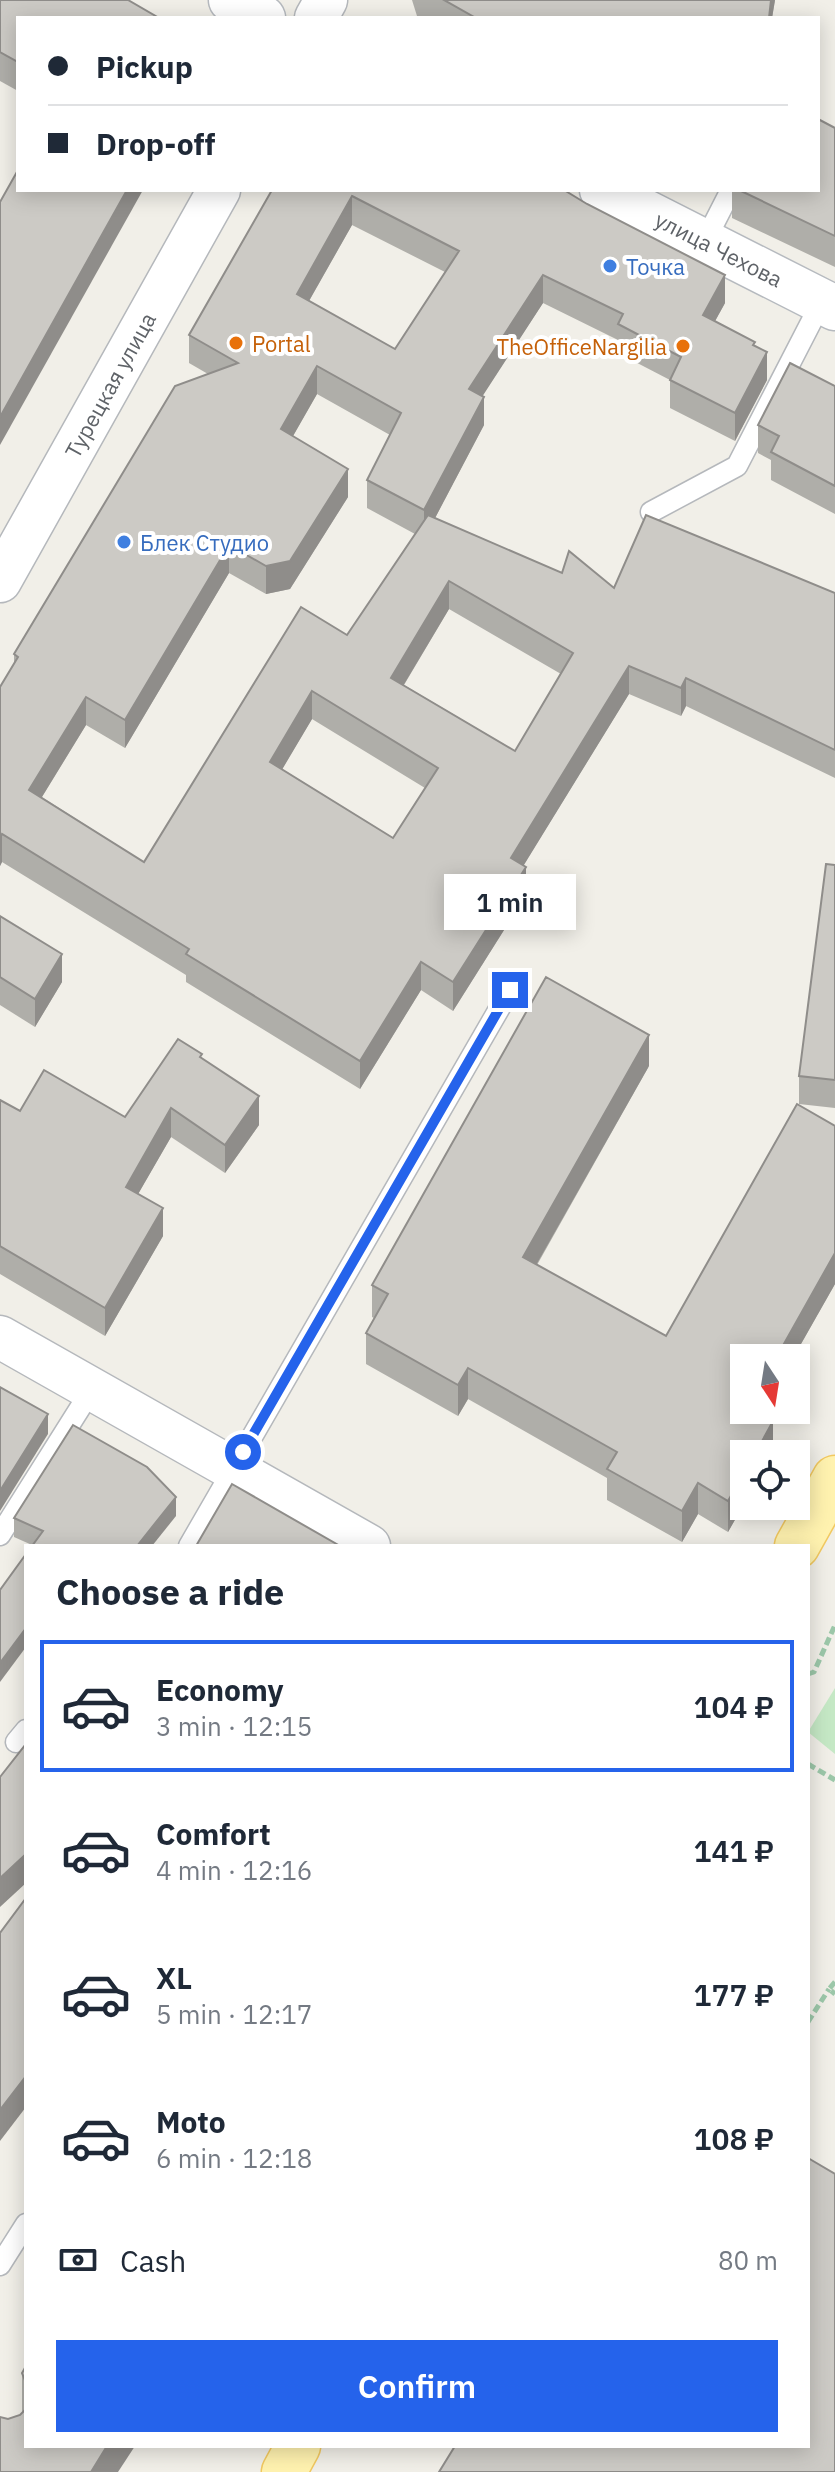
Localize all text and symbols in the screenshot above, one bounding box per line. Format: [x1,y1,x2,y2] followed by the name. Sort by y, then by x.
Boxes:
[96,47,193,86] text: Pickup
[96,124,215,163] text: Drop-off
[650,204,788,294] street label: улица Чехова
[626,252,685,281] place label: Точка
[601,257,619,275] marker: Точка
[58,307,162,463] street label: Турецкая улица
[252,329,311,358] place label: Portal
[496,332,667,361] place label: TheOfficeNargilia
[227,334,245,352] marker: Portal
[674,337,692,355] marker: TheOfficeNargilia
[140,528,269,557] place label: Блек Студио
[115,533,133,551] marker: Блек Студио
[444,874,576,930] callout: 1 min
[476,885,544,919] text: 1 min
[492,972,528,1008] route end
[730,1344,810,1424] north arrow
[730,1344,810,1520] map controls
[225,1434,261,1470] route start
[730,1440,810,1520] button: locate
[56,1568,284,1615] text: Choose a ride
[60,1670,132,1742] icon: car
[156,1670,284,1709] text: Economy
[693,1687,774,1726] text: 104 ₽
[156,1709,312,1743] text: 3 min · 12:15
[60,1814,132,1886] icon: car
[156,1814,271,1853] text: Comfort
[693,1831,774,1870] text: 141 ₽
[156,1853,312,1887] text: 4 min · 12:16
[60,1958,132,2030] icon: car
[156,1958,192,1997] text: XL
[693,1975,774,2014] text: 177 ₽
[156,1997,312,2031] text: 5 min · 12:17
[60,2102,132,2174] icon: car
[156,2102,226,2141] text: Moto
[693,2119,774,2158] text: 108 ₽
[156,2141,312,2175] text: 6 min · 12:18
[56,2238,100,2282] icon: cash
[120,2241,186,2280] text: Cash
[718,2243,778,2277] text: 80 m
[56,2340,778,2432] button: Confirm

